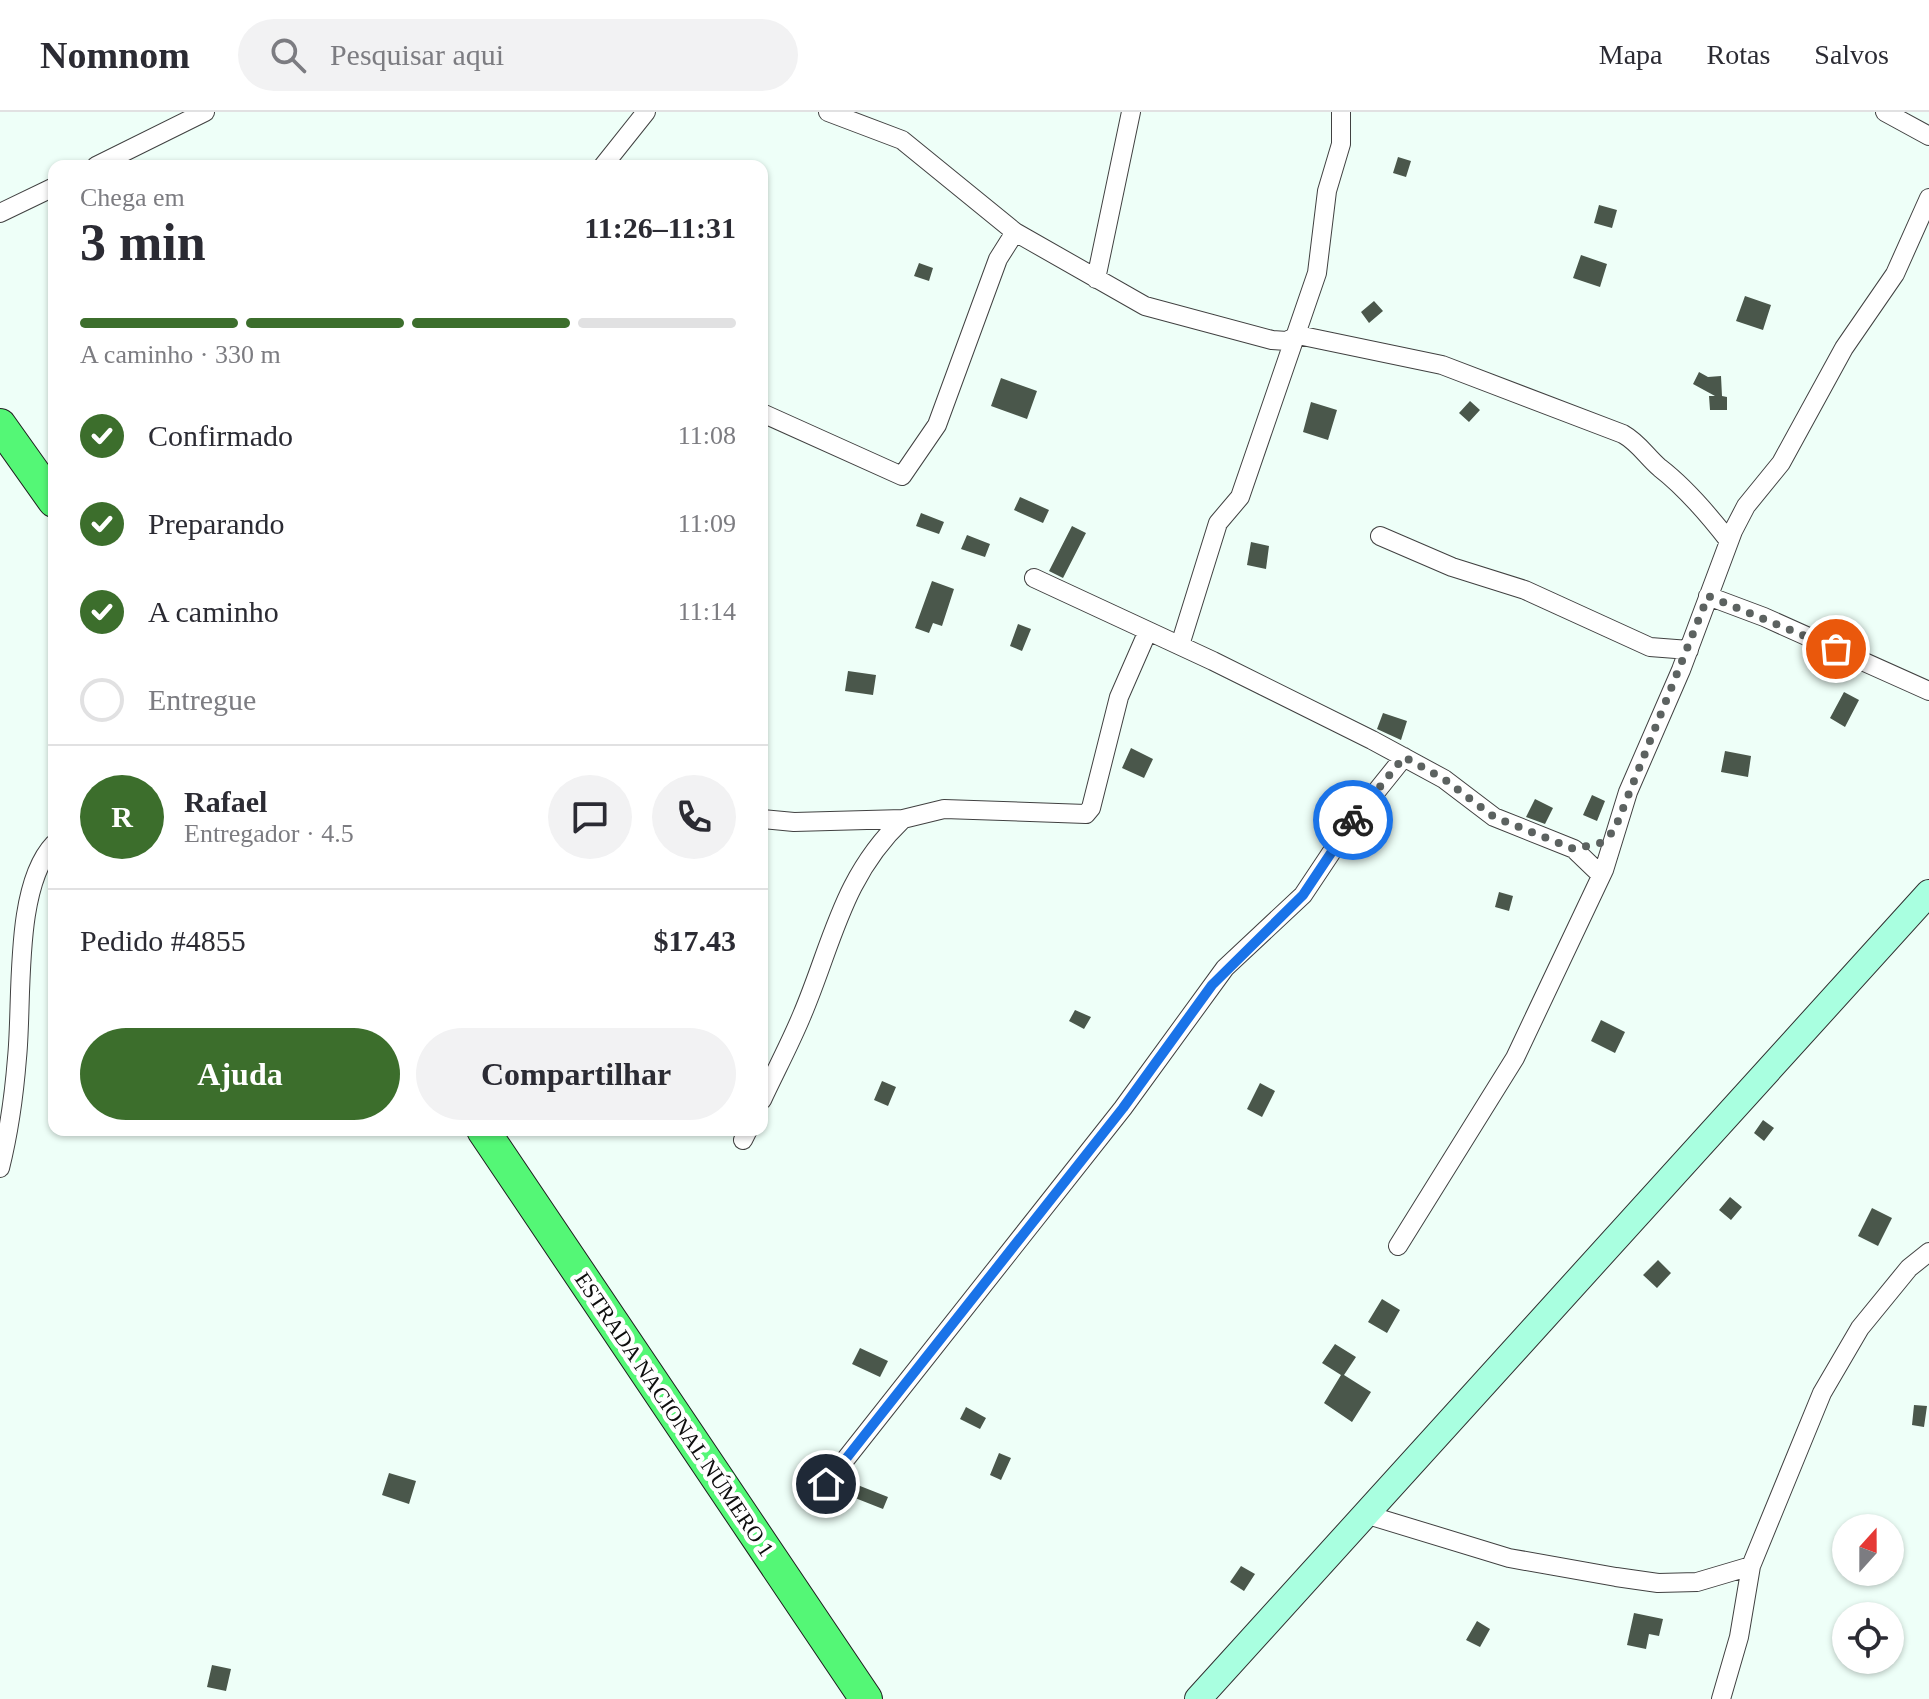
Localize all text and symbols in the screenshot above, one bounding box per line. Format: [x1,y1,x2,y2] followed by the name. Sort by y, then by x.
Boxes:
[238,19,798,91] search box
[266,33,310,77] icon: search
[40,34,190,76] text: Nomnom
[330,38,504,71] text: Pesquisar aqui
[1599,39,1663,70] text: Mapa
[1707,39,1770,70] text: Rotas
[1814,39,1889,70] text: Salvos
[80,183,185,212] text: Chega em
[584,211,736,244] text: 11:26–11:31
[80,214,206,271] text: 3 min
[80,340,281,369] text: A caminho · 330 m
[80,414,124,458] icon: check
[148,419,293,452] text: Confirmado
[678,421,736,450] text: 11:08
[80,502,124,546] icon: check
[148,507,285,540] text: Preparando
[678,509,736,538] text: 11:09
[80,590,124,634] icon: check
[148,595,279,628] text: A caminho
[678,597,736,626] text: 11:14
[1802,615,1870,683] pin
[1814,627,1858,671] icon: bag
[148,683,256,716] text: Entregue
[548,775,632,859] button: chat
[652,775,736,859] button: phone
[1313,780,1393,860] courier
[184,785,267,818] text: Rafael
[1331,798,1375,842] icon: bike
[111,800,133,833] text: R
[184,819,354,848] text: Entregador · 4.5
[80,924,246,957] text: Pedido #4855
[654,924,736,957] text: $17.43
[80,1028,400,1120] button: Ajuda
[416,1028,736,1120] button: Compartilhar
[570,1268,779,1561] street label: ESTRADA NACIONAL NÚMERO 1
[792,1450,860,1518] pin
[804,1462,848,1506] icon: home
[1832,1514,1904,1586] north arrow
[1832,1514,1904,1674] map controls
[1832,1602,1904,1674] button: locate

